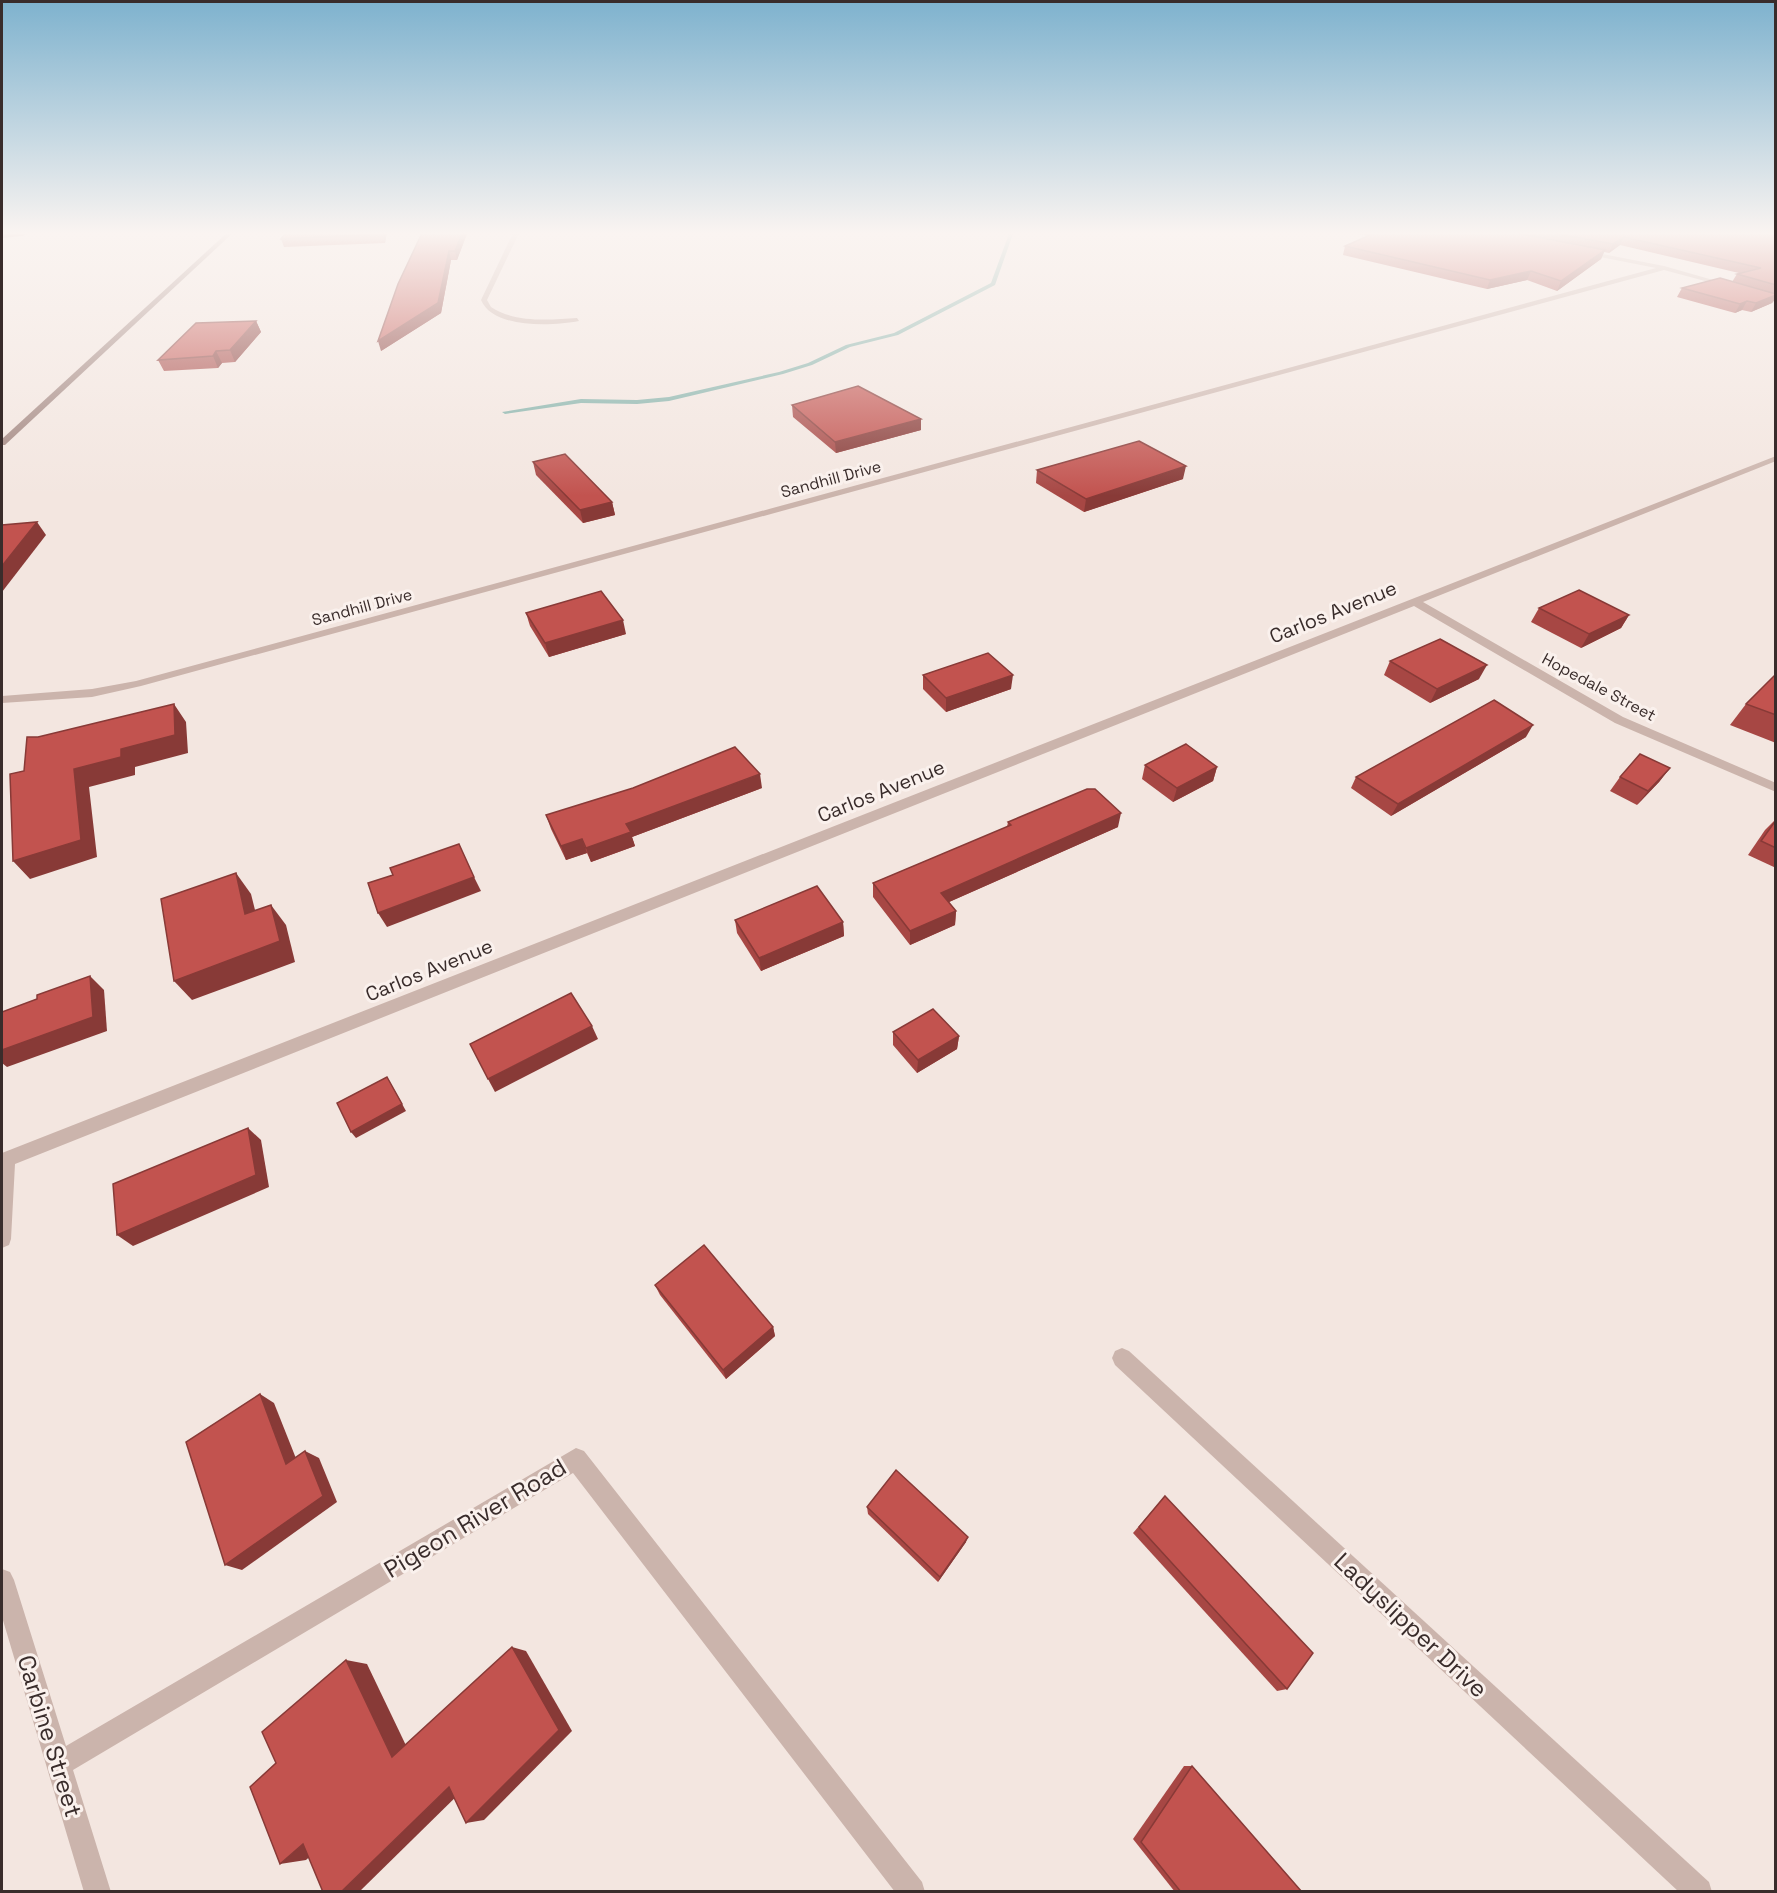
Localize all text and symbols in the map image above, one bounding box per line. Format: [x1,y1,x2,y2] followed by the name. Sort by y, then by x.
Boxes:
[778,456,884,502] street label: Sandhill Drive
[1265,575,1401,649] street label: Carlos Avenue
[309,584,415,630] street label: Sandhill Drive
[1538,648,1660,726] street label: Hopedale Street
[813,754,949,828] street label: Carlos Avenue
[361,933,497,1007] street label: Carlos Avenue
[378,1451,572,1585] street label: Pigeon River Road
[1328,1546,1494,1704] street label: Ladyslipper Drive
[11,1651,89,1821] street label: Carbine Street

